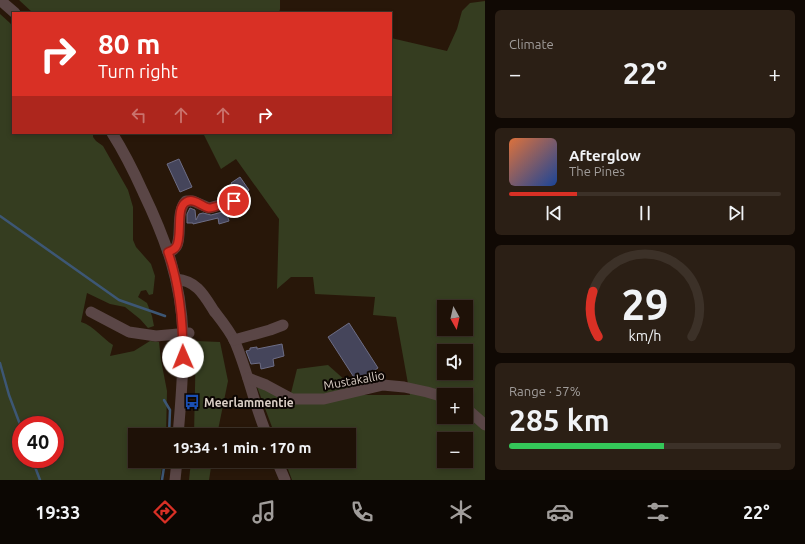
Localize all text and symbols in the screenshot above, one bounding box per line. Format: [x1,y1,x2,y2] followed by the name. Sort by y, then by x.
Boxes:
[32,28,84,80] icon: right
[98,28,160,59] text: 80 m
[509,37,554,51] text: Climate
[623,56,667,90] text: 22°
[98,61,178,81] text: Turn right
[509,61,521,86] text: −
[769,61,781,86] text: +
[128,104,150,126] icon: left
[170,104,192,126] icon: ahead
[212,104,234,126] icon: ahead
[254,104,276,126] icon: right
[569,147,641,164] text: Afterglow
[569,164,625,178] text: The Pines
[217,184,251,218] pin
[223,190,245,212] icon: arrive
[543,202,565,224] icon: previous
[634,202,656,224] icon: pause
[725,202,747,224] icon: next
[622,281,668,328] text: 29
[437,300,473,336] north arrow
[437,300,473,468] map controls
[629,327,661,343] text: km/h
[162,336,204,378] position arrow
[437,344,473,380] button: sound
[322,368,386,392] street label: Mustakallio
[509,384,581,398] text: Range · 57%
[437,388,473,424] button: +
[183,393,201,411] bus stop icon: Meerlammentie
[204,396,294,409] place label: Meerlammentie
[509,403,610,437] text: 285 km
[12,416,64,468] speed limit sign: 40
[437,432,473,468] button: −
[173,439,311,456] text: 19:34 · 1 min · 170 m
[151,498,179,526] icon: directions
[250,498,278,526] icon: music
[348,498,376,526] icon: phone
[447,498,475,526] icon: climate
[546,498,574,526] icon: car
[644,498,672,526] icon: filters
[35,502,80,522] text: 19:33
[743,502,770,522] text: 22°

